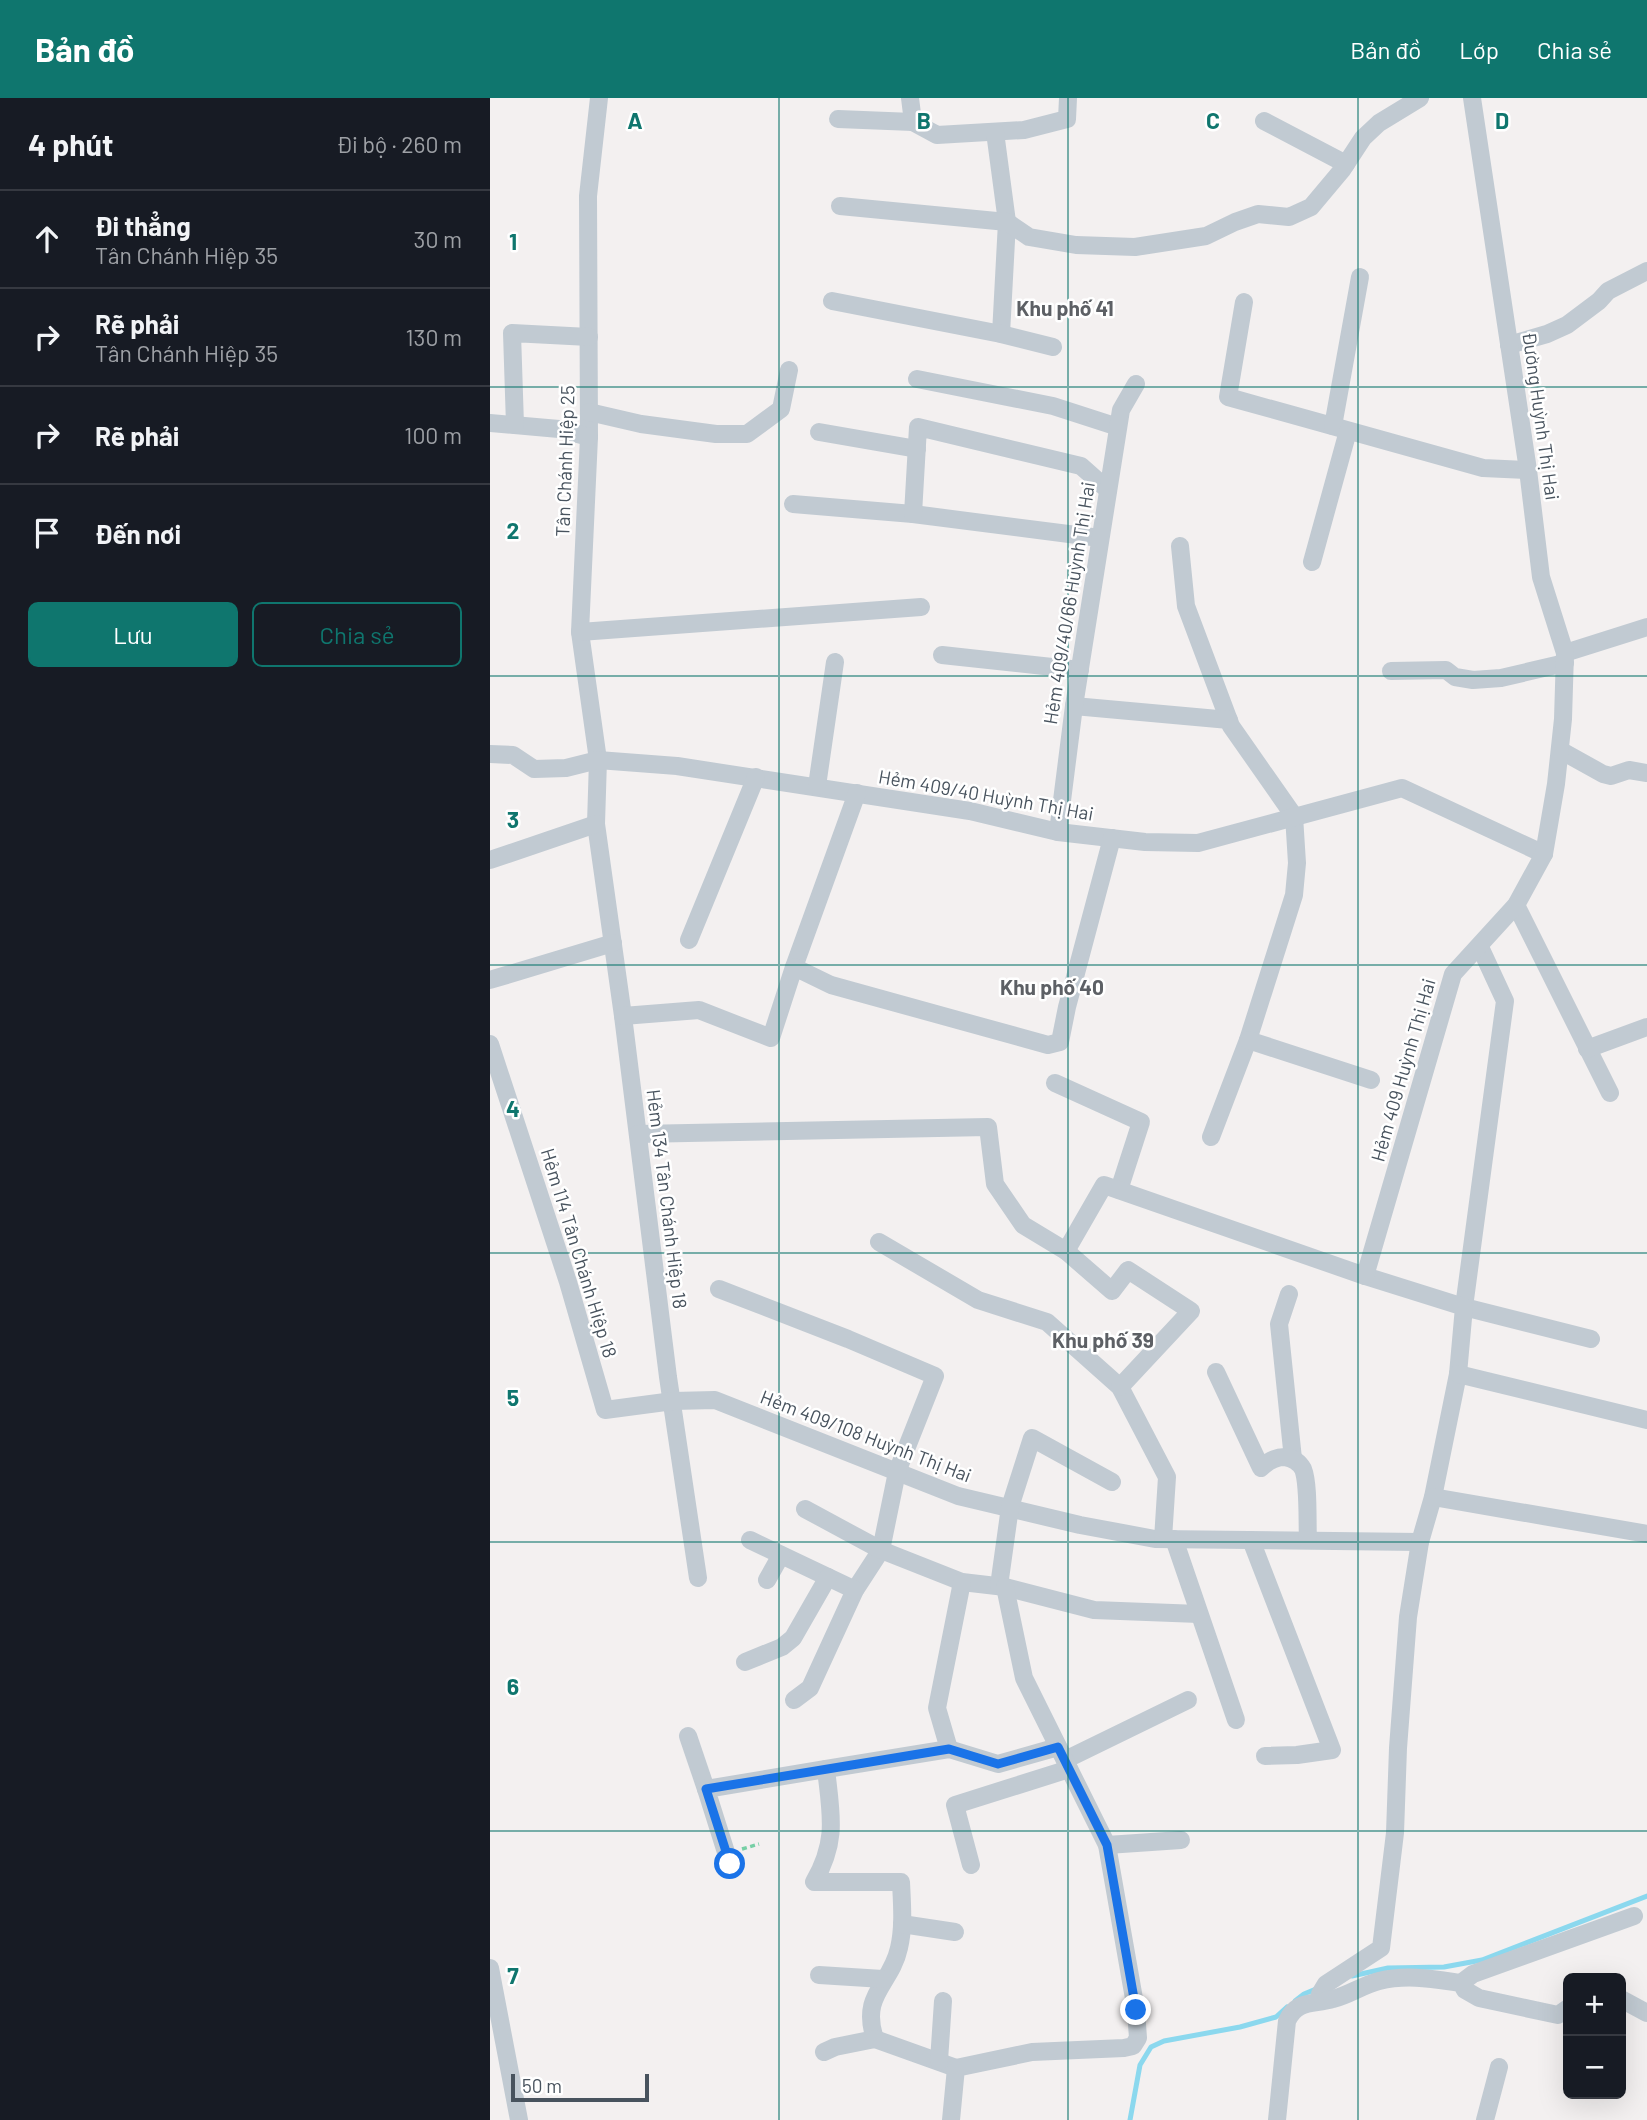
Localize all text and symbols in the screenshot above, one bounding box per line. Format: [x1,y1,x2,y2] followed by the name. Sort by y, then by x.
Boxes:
[35,29,134,69] text: Bản đồ
[1350,35,1421,64] text: Bản đồ
[1459,35,1499,64] text: Lớp
[1537,35,1612,64] text: Chia sẻ
[627,106,643,134] text: A
[917,106,931,134] text: B
[1206,106,1220,134] text: C
[1495,106,1509,134] text: D
[28,126,113,162] text: 4 phút
[336,130,462,158] text: Đi bộ · 260 m
[95,210,191,241] text: Đi thẳng
[28,220,66,258] icon: ahead
[414,225,462,253] text: 30 m
[509,227,517,255] text: 1
[95,241,278,269] text: Tân Chánh Hiệp 35
[1016,295,1114,320] district label: Khu phố 41
[95,308,179,339] text: Rẽ phải
[28,318,66,356] icon: right
[405,323,462,351] text: 130 m
[1518,330,1565,502] street label: Đường Huỳnh Thị Hai
[95,339,278,367] text: Tân Chánh Hiệp 35
[550,385,579,537] street label: Tân Chánh Hiệp 25
[28,416,66,454] icon: right
[95,420,179,451] text: Rẽ phải
[404,421,462,449] text: 100 m
[1038,480,1099,726] street label: Hẻm 409/40/66 Huỳnh Thị Hai
[28,514,66,552] icon: arrive
[507,516,519,544] text: 2
[95,518,181,549] text: Đến nơi
[28,602,238,667] button: Lưu
[252,602,462,667] button: Chia sẻ
[877,764,1095,825] street label: Hẻm 409/40 Huỳnh Thị Hai
[507,805,519,833] text: 3
[1000,974,1104,999] district label: Khu phố 40
[1365,976,1440,1164] street label: Hẻm 409 Huỳnh Thị Hai
[643,1088,692,1310] street label: Hẻm 134 Tân Chánh Hiệp 18
[506,1094,520,1122] text: 4
[537,1145,622,1360] street label: Hẻm 114 Tân Chánh Hiệp 18
[1052,1327,1154,1352] district label: Khu phố 39
[507,1383,519,1411] text: 5
[757,1385,975,1486] street label: Hẻm 409/108 Huỳnh Thị Hai
[507,1672,519,1700] text: 6
[714,1848,745,1879] route start
[507,1961,519,1989] text: 7
[1563,1973,1626,2099] map controls
[1563,1973,1626,2036] button: +
[1120,1994,1151,2025] route end
[1563,2036,1626,2099] button: −
[511,2071,649,2103] scale bar
[522,2074,562,2097] text: 50 m

